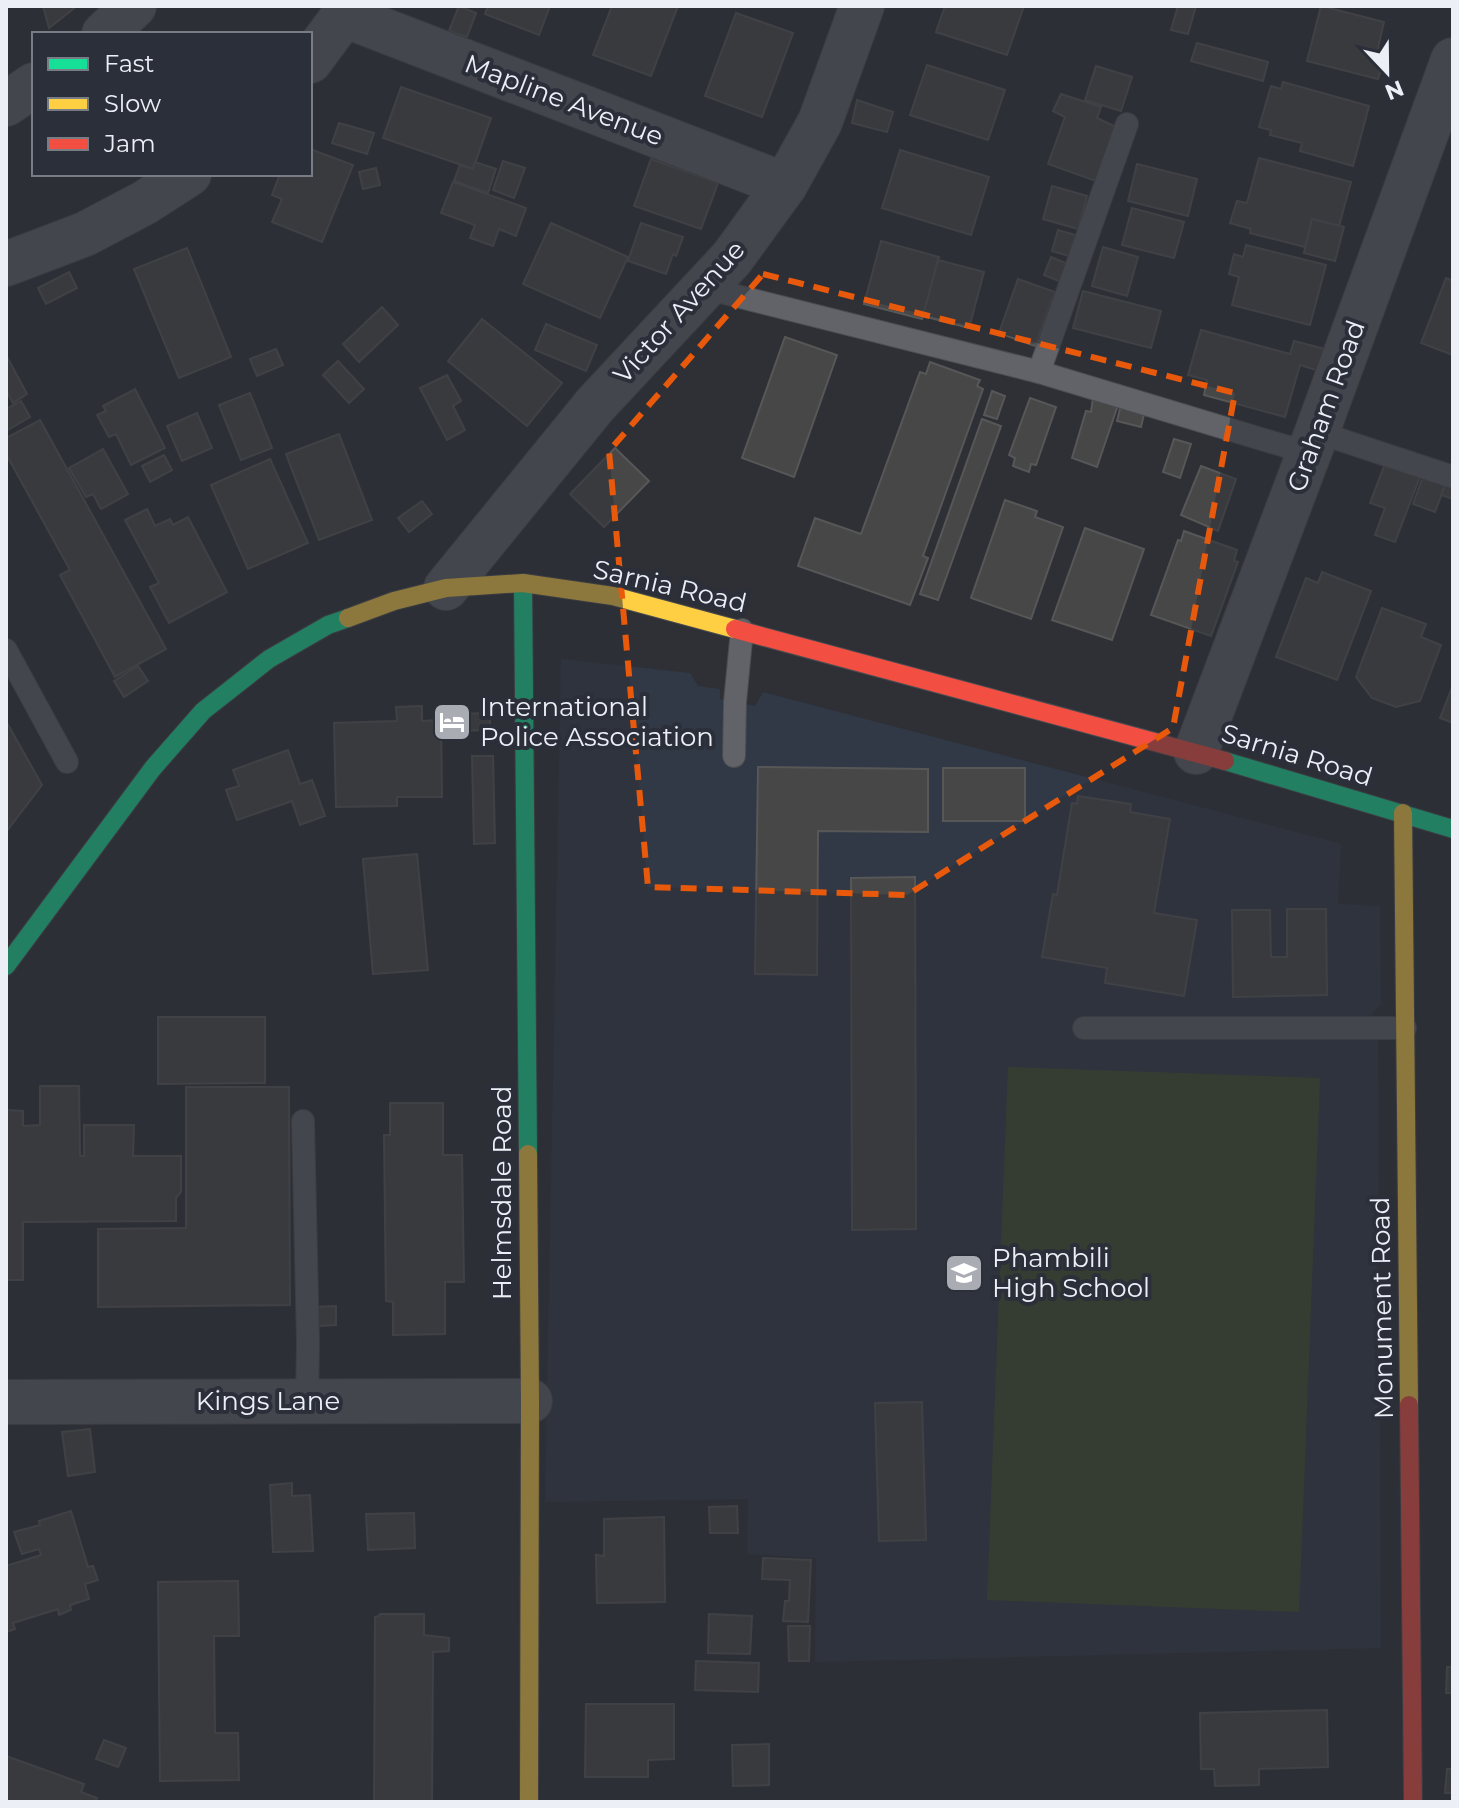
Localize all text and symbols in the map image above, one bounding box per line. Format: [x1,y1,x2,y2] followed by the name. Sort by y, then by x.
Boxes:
[32,32,312,176] legend
[1347,32,1427,112] north arrow
[460,47,668,153] street label: Mapline Avenue
[104,49,155,78] text: Fast
[1381,74,1408,106] text: N
[104,89,161,118] text: Slow
[103,129,156,158] text: Jam
[606,234,752,390] street label: Victor Avenue
[1280,316,1372,496] street label: Graham Road
[590,553,750,619] street label: Sarnia Road
[480,691,714,753] place label: International Police Association
[431,701,473,743] hotel icon: International Police Association
[1218,717,1376,793] street label: Sarnia Road
[486,1086,518,1300] street label: Helmsdale Road
[1364,1197,1400,1419] street label: Monument Road
[992,1242,1150,1304] place label: Phambili High School
[943,1252,985,1294] school or university icon: Phambili High School
[196,1385,340,1417] street label: Kings Lane

